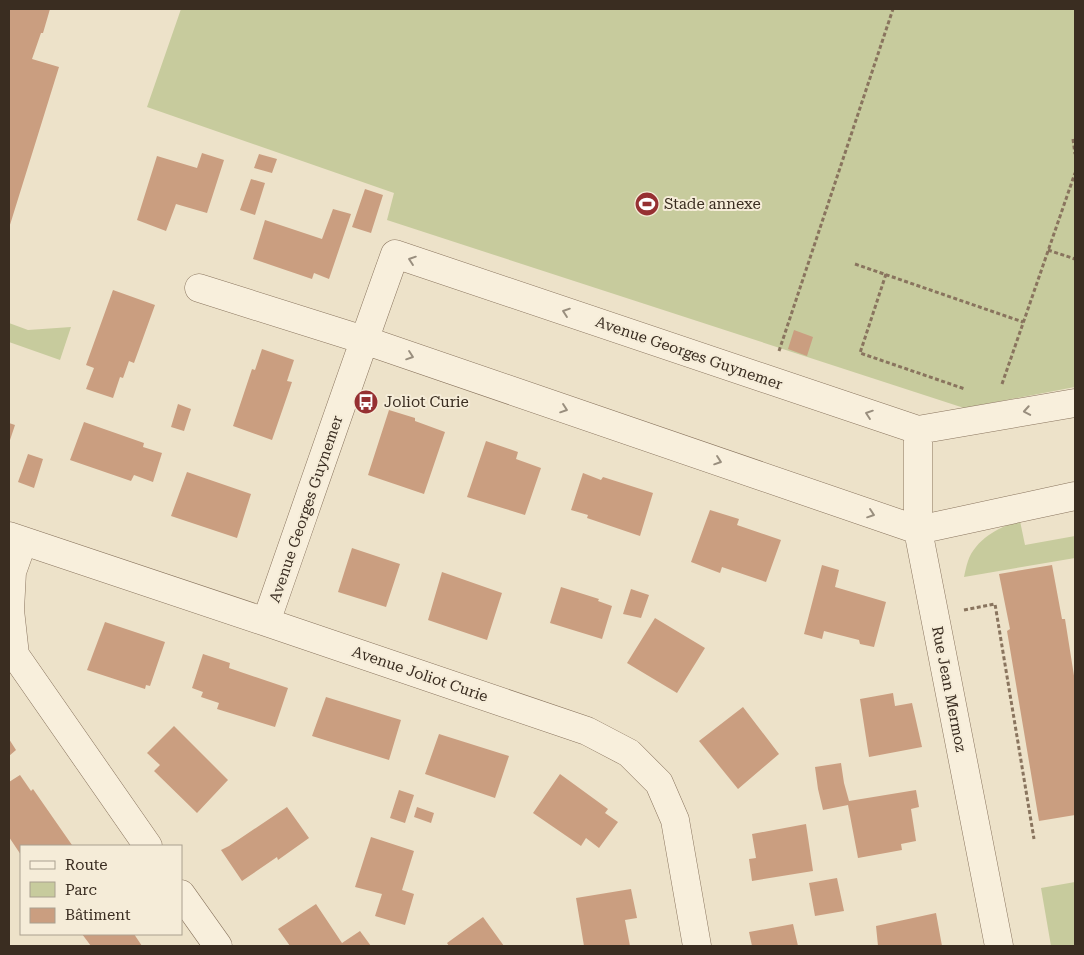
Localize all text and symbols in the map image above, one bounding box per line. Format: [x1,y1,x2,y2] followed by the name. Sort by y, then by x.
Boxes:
[634,191,660,217] sports icon: Stade annexe
[664,195,761,213] place label: Stade annexe
[408,256,416,266] one-way arrow
[562,308,570,318] one-way arrow
[593,312,785,394] street label: Avenue Georges Guynemer
[405,350,414,360] one-way arrow
[353,389,379,415] bus stop icon: Joliot Curie
[384,393,469,411] place label: Joliot Curie
[559,403,567,413] one-way arrow
[1023,406,1032,416] one-way arrow
[865,410,874,420] one-way arrow
[265,413,347,605] street label: Avenue Georges Guynemer
[713,455,721,465] one-way arrow
[867,508,875,518] one-way arrow
[928,624,970,754] street label: Rue Jean Mermoz
[350,642,490,706] street label: Avenue Joliot Curie
[20,845,182,935] legend
[65,856,107,874] text: Route
[65,881,97,899] text: Parc
[65,906,131,924] text: Bâtiment

